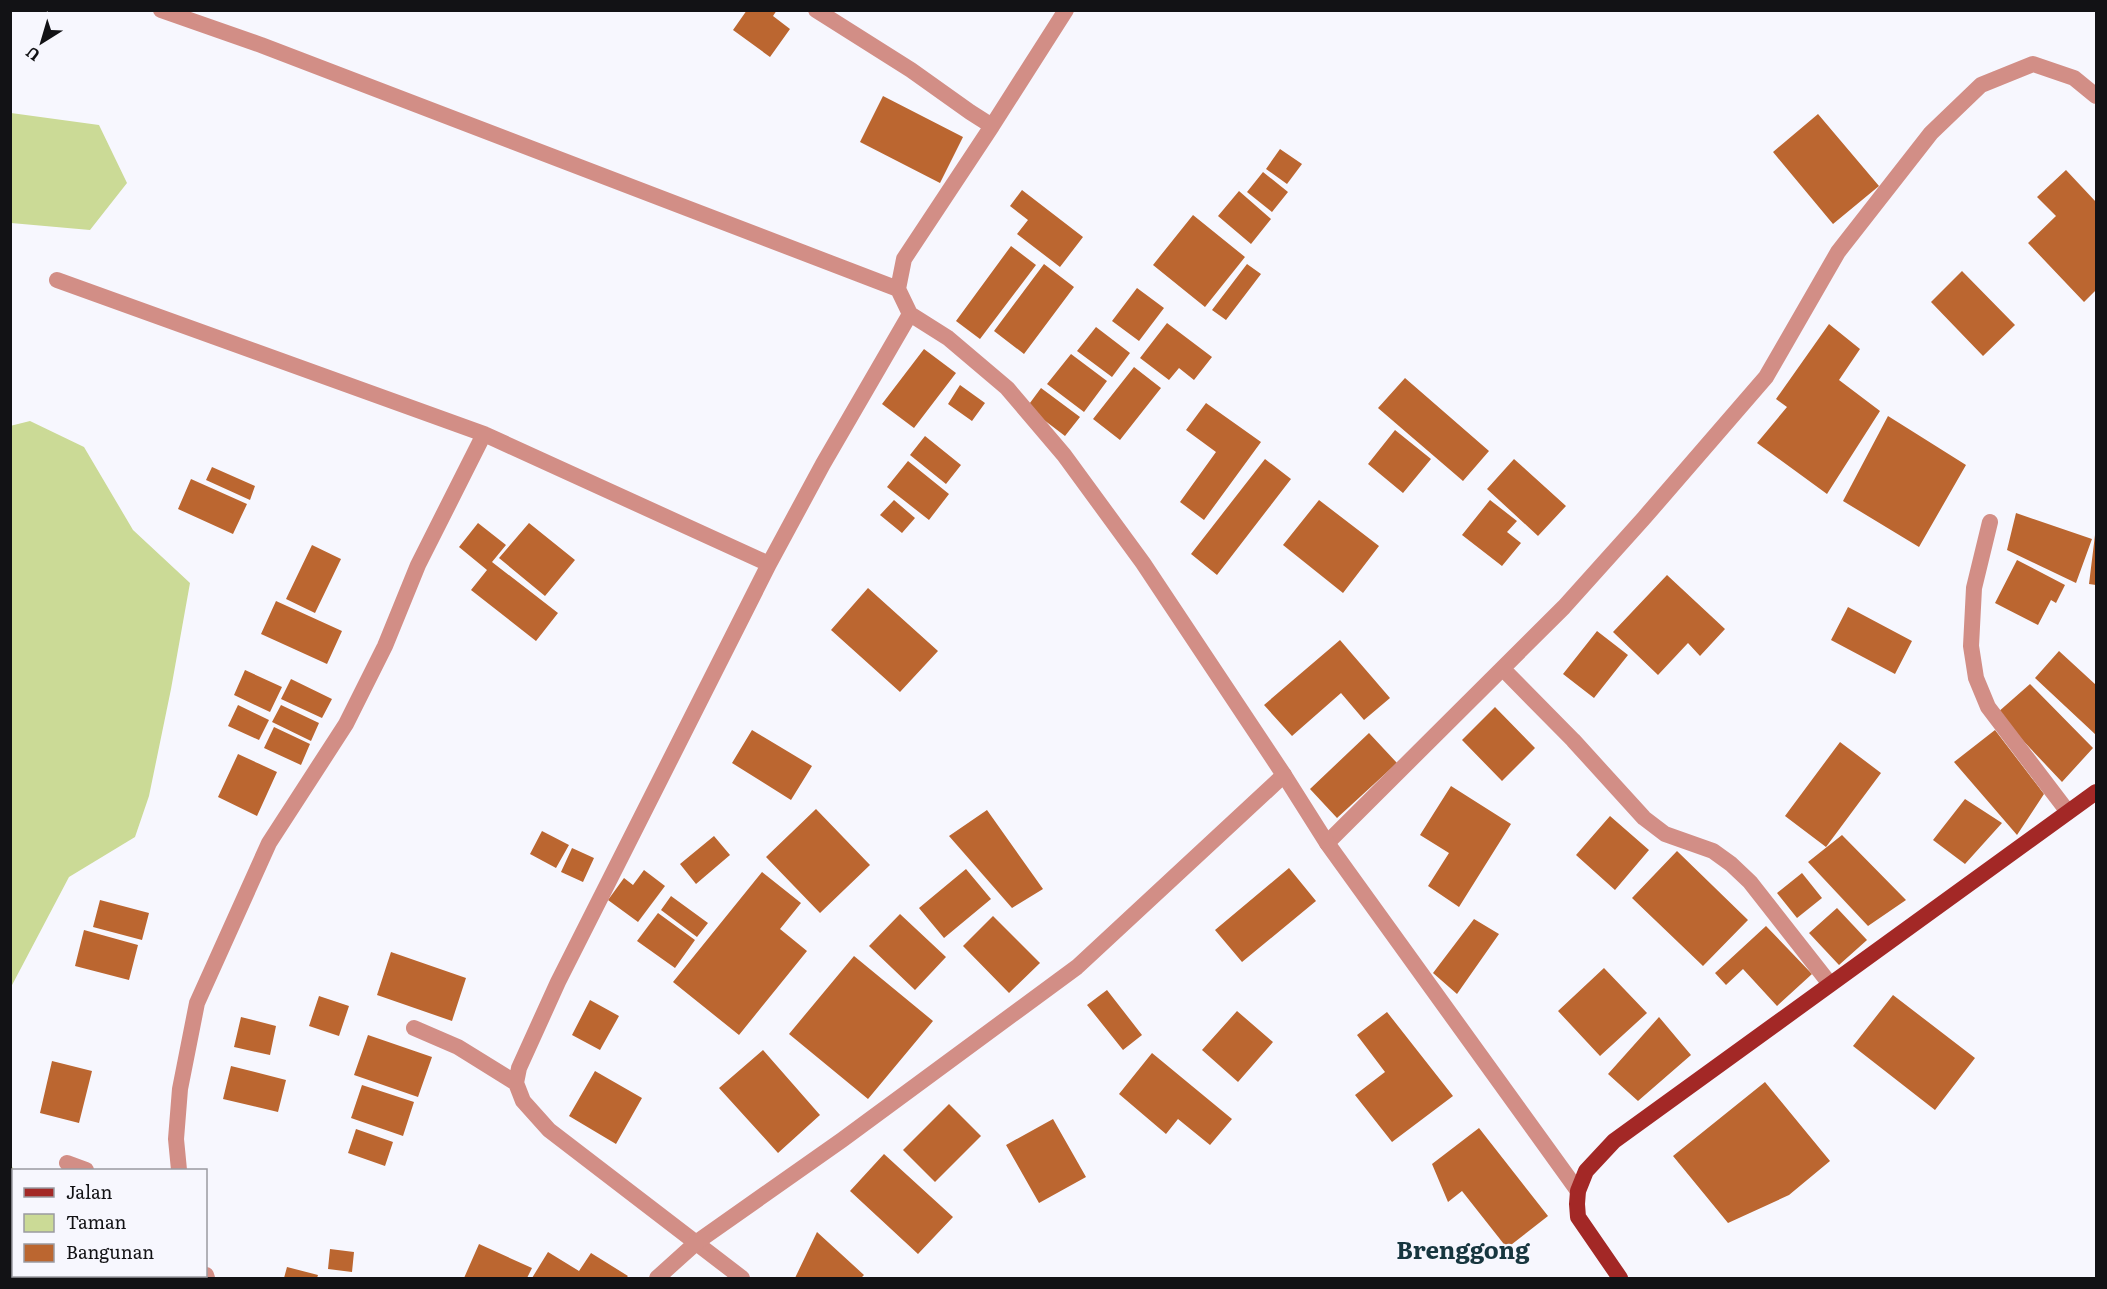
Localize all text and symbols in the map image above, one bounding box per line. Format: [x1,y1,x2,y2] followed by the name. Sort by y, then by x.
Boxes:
[12,12,72,72] north arrow
[20,41,45,68] text: U
[12,1169,207,1277] legend
[66,1178,113,1205] text: Jalan
[66,1208,127,1235] text: Taman
[1396,1231,1530,1266] district label: Brenggong
[66,1238,154,1265] text: Bangunan

